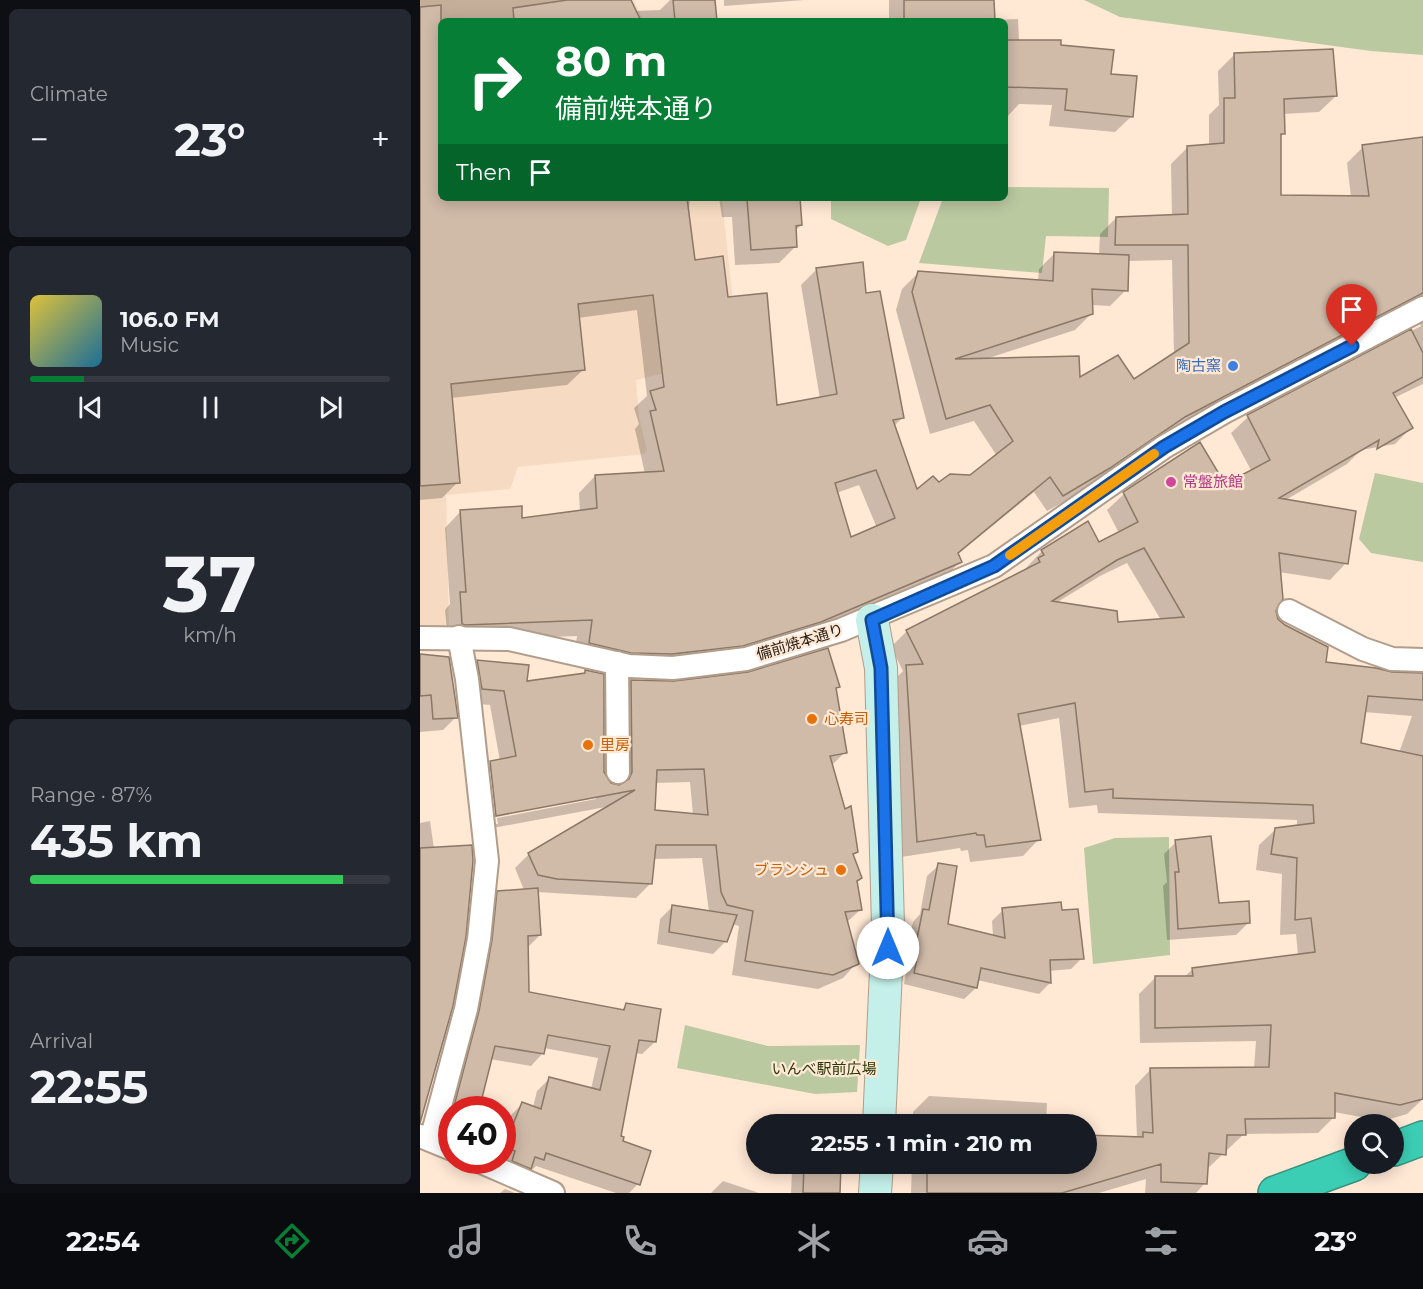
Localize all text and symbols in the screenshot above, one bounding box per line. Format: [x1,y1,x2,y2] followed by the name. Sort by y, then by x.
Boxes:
[555,35,667,87] text: 80 m
[456,42,534,120] icon: right
[30,82,108,106] text: Climate
[555,92,717,125] text: 備前焼本通り
[174,112,246,167] text: 23°
[30,119,49,159] text: −
[371,119,390,159] text: +
[524,156,557,189] icon: arrive
[456,159,512,186] text: Then
[1326,284,1377,346] pin
[1335,293,1368,326] icon: arrive
[120,306,220,333] text: 106.0 FM
[120,333,179,357] text: Music
[1176,356,1221,375] place label: 陶古窯
[1226,359,1240,373] marker: 陶古窯
[74,391,107,424] icon: previous
[194,391,227,424] icon: pause
[314,391,347,424] icon: next
[1183,472,1243,491] place label: 常盤旅館
[1164,475,1178,489] marker: 常盤旅館
[163,536,257,632] text: 37
[754,619,846,664] street label: 備前焼本通り
[183,623,237,647] text: km/h
[824,709,869,728] place label: 心寿司
[805,712,819,726] marker: 心寿司
[600,735,630,754] place label: 里房
[581,738,595,752] marker: 里房
[30,783,152,807] text: Range · 87%
[30,813,203,868] text: 435 km
[754,860,829,879] place label: ブランシュ
[834,863,848,877] marker: ブランシュ
[856,916,920,980] position arrow
[30,1029,93,1053] text: Arrival
[30,1059,148,1114] text: 22:55
[771,1059,877,1078] park label: いんべ駅前広場
[438,1096,516,1174] speed limit sign: 40
[1344,1114,1404,1174] map controls
[1344,1114,1404,1174] button: search
[811,1130,1032,1157] text: 22:55 · 1 min · 210 m
[271,1220,313,1262] icon: directions
[445,1220,487,1262] icon: music
[619,1220,661,1262] icon: phone
[793,1220,835,1262] icon: climate
[967,1220,1009,1262] icon: car
[1140,1220,1182,1262] icon: filters
[66,1225,140,1258] text: 22:54
[1314,1225,1357,1258] text: 23°

